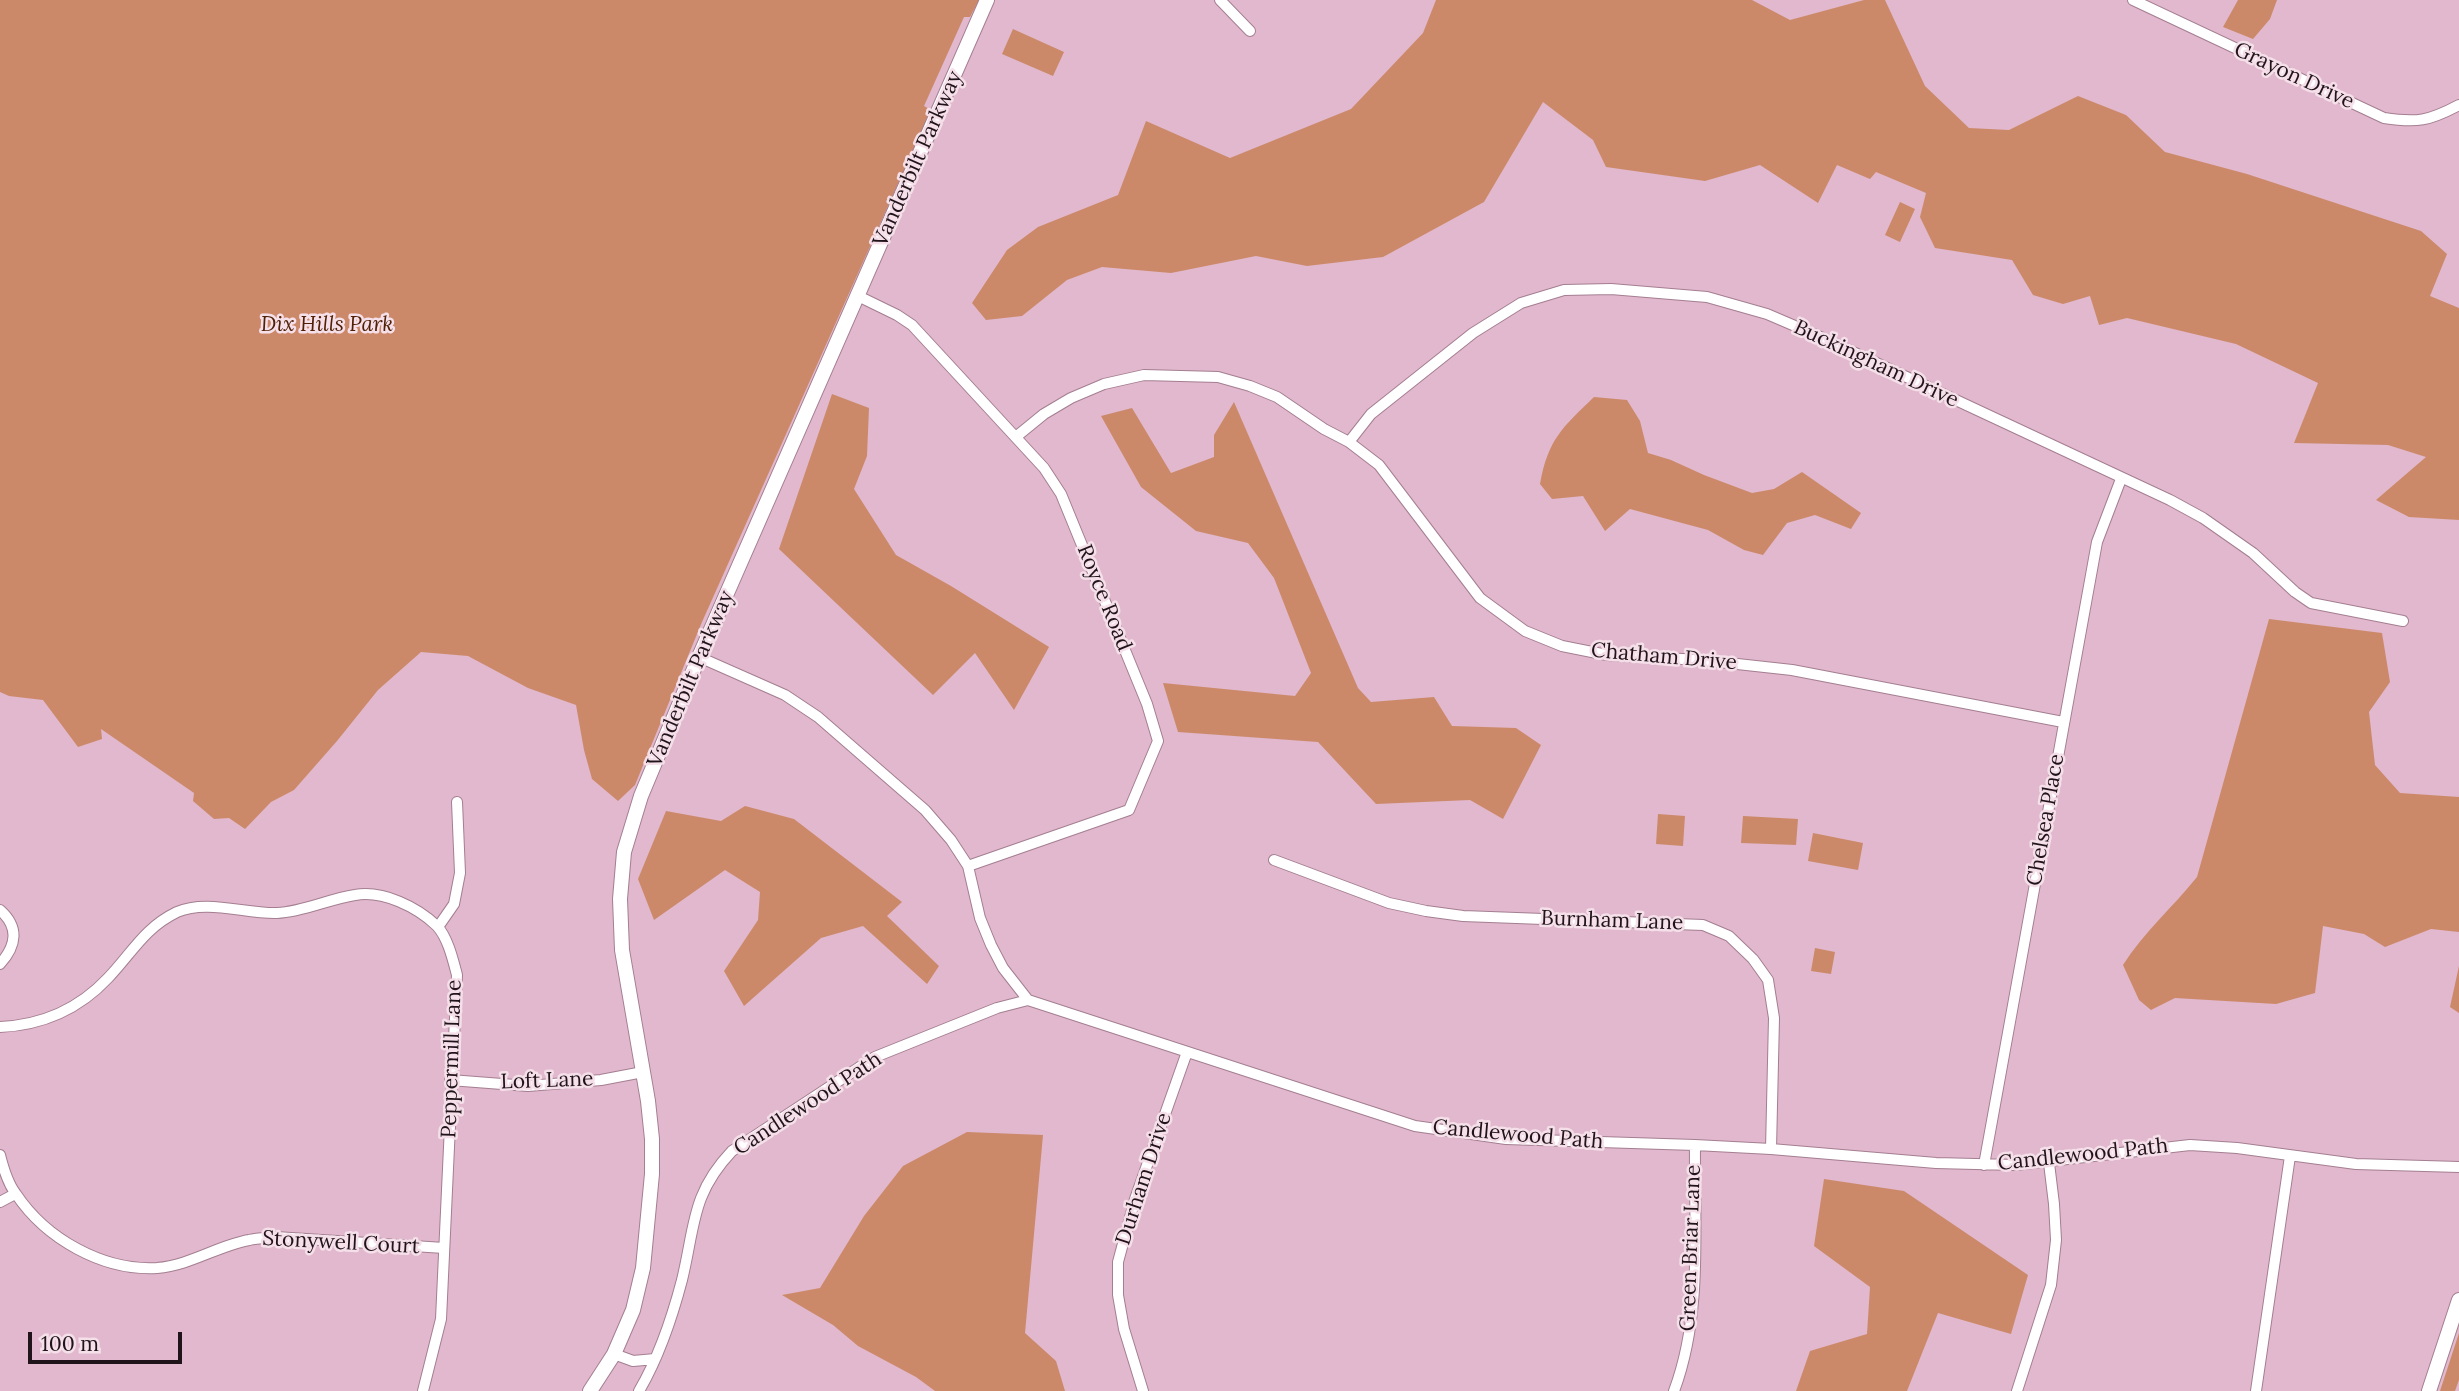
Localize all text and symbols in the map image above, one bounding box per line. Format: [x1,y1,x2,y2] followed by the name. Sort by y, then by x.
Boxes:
[2230,37,2358,115] street label: Grayon Drive
[868,67,968,251] street label: Vanderbilt Parkway
[261,312,393,338] park label: Dix Hills Park
[1790,315,1962,413] street label: Buckingham Drive
[1071,541,1137,655] street label: Royce Road
[642,587,740,771] street label: Vanderbilt Parkway
[1590,638,1738,676] street label: Chatham Drive
[2022,752,2070,888] street label: Chelsea Place
[1540,906,1684,936] street label: Burnham Lane
[437,979,467,1139] street label: Peppermill Lane
[729,1047,887,1161] street label: Candlewood Path
[500,1067,594,1095] street label: Loft Lane
[1111,1110,1177,1248] street label: Durham Drive
[1432,1115,1604,1155] street label: Candlewood Path
[1997,1134,2169,1176] street label: Candlewood Path
[1675,1164,1707,1332] street label: Green Briar Lane
[262,1226,420,1260] street label: Stonywell Court
[32,1318,186,1362] scale bar
[41,1330,99,1357] text: 100 m

